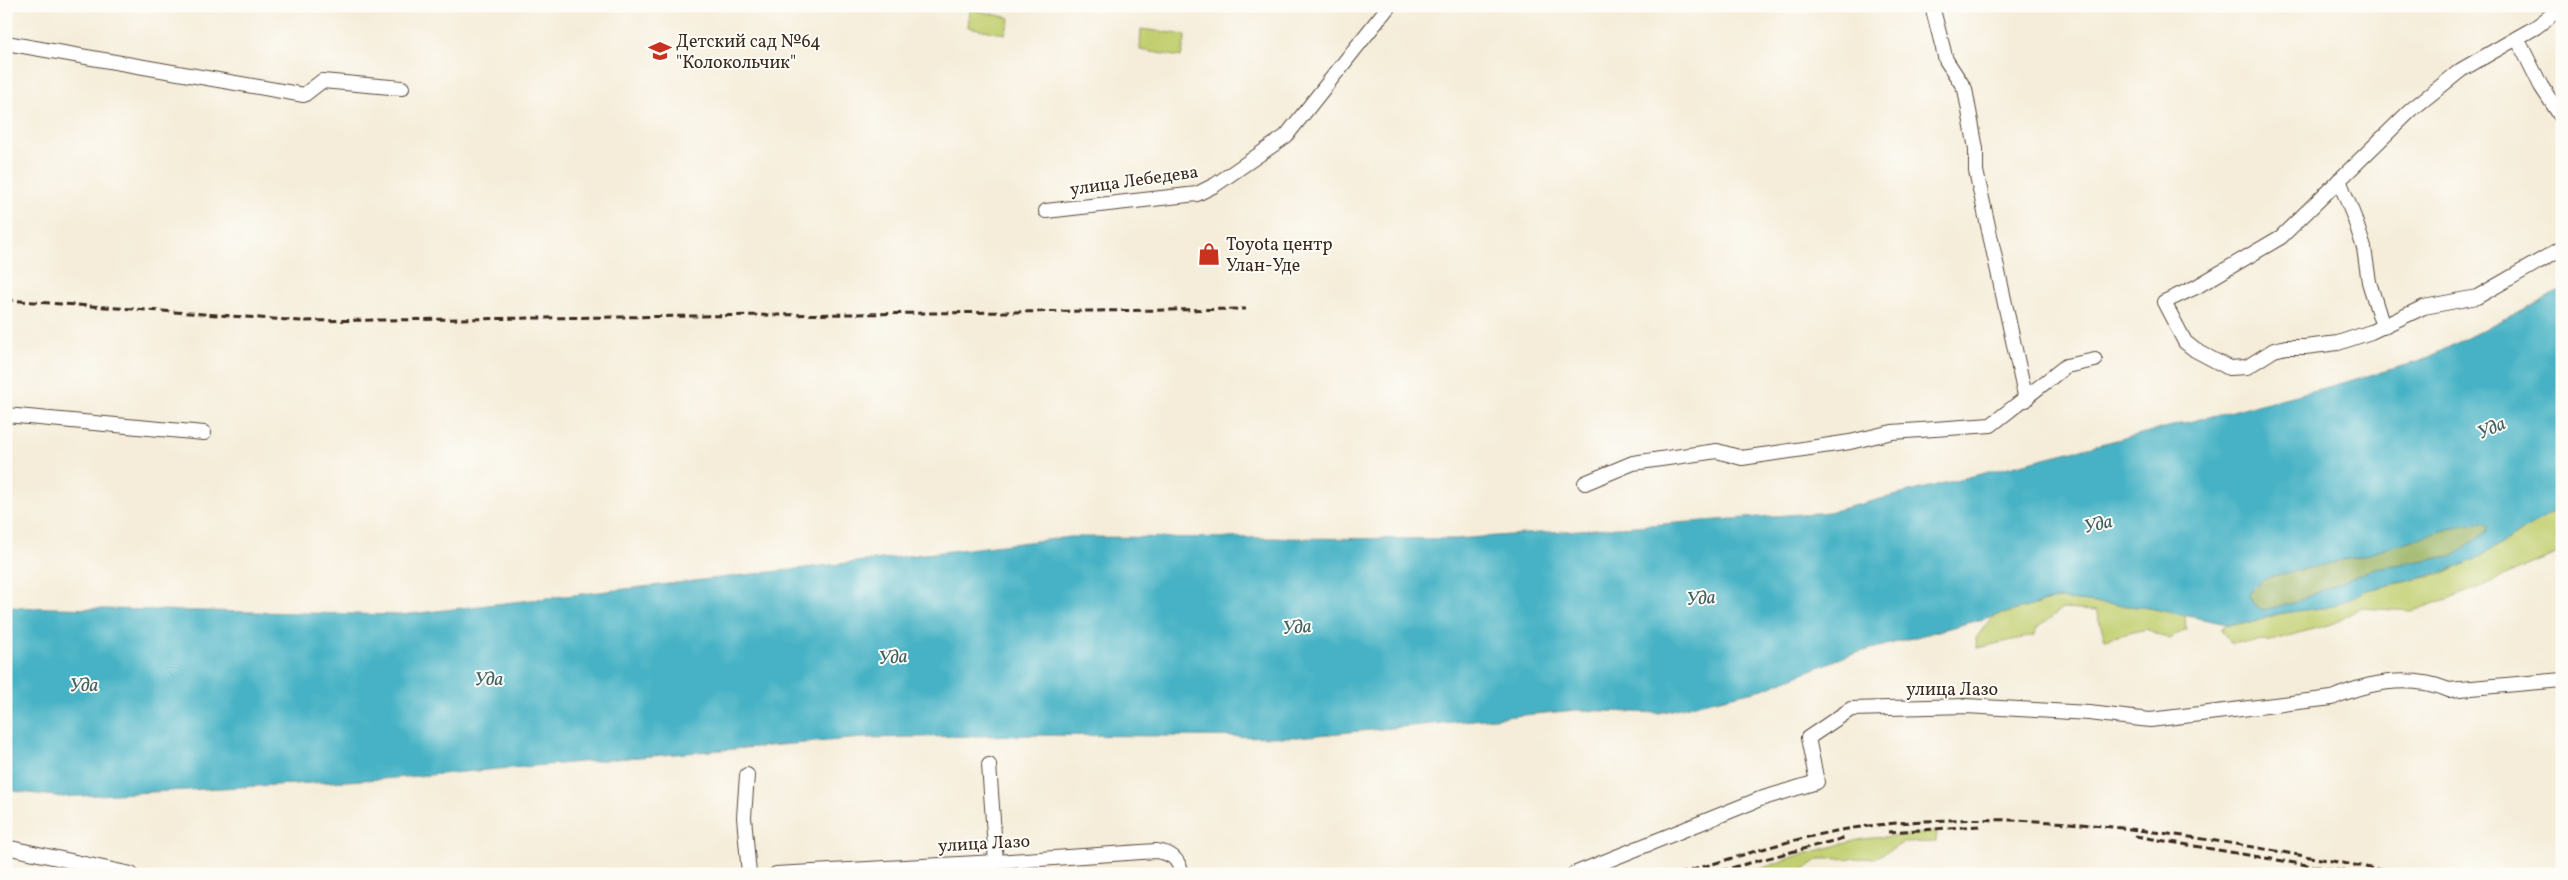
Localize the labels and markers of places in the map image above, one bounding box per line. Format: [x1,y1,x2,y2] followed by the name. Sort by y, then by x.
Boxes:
[676,30,821,76] place label: Детский сад №64 "Колокольчик"
[647,38,673,64] school or university icon: Детский сад №64 "Колокольчик"
[1226,233,1333,279] place label: Toyota центр Улан-Уде
[1196,241,1222,267] shop icon: Toyota центр Улан-Уде

